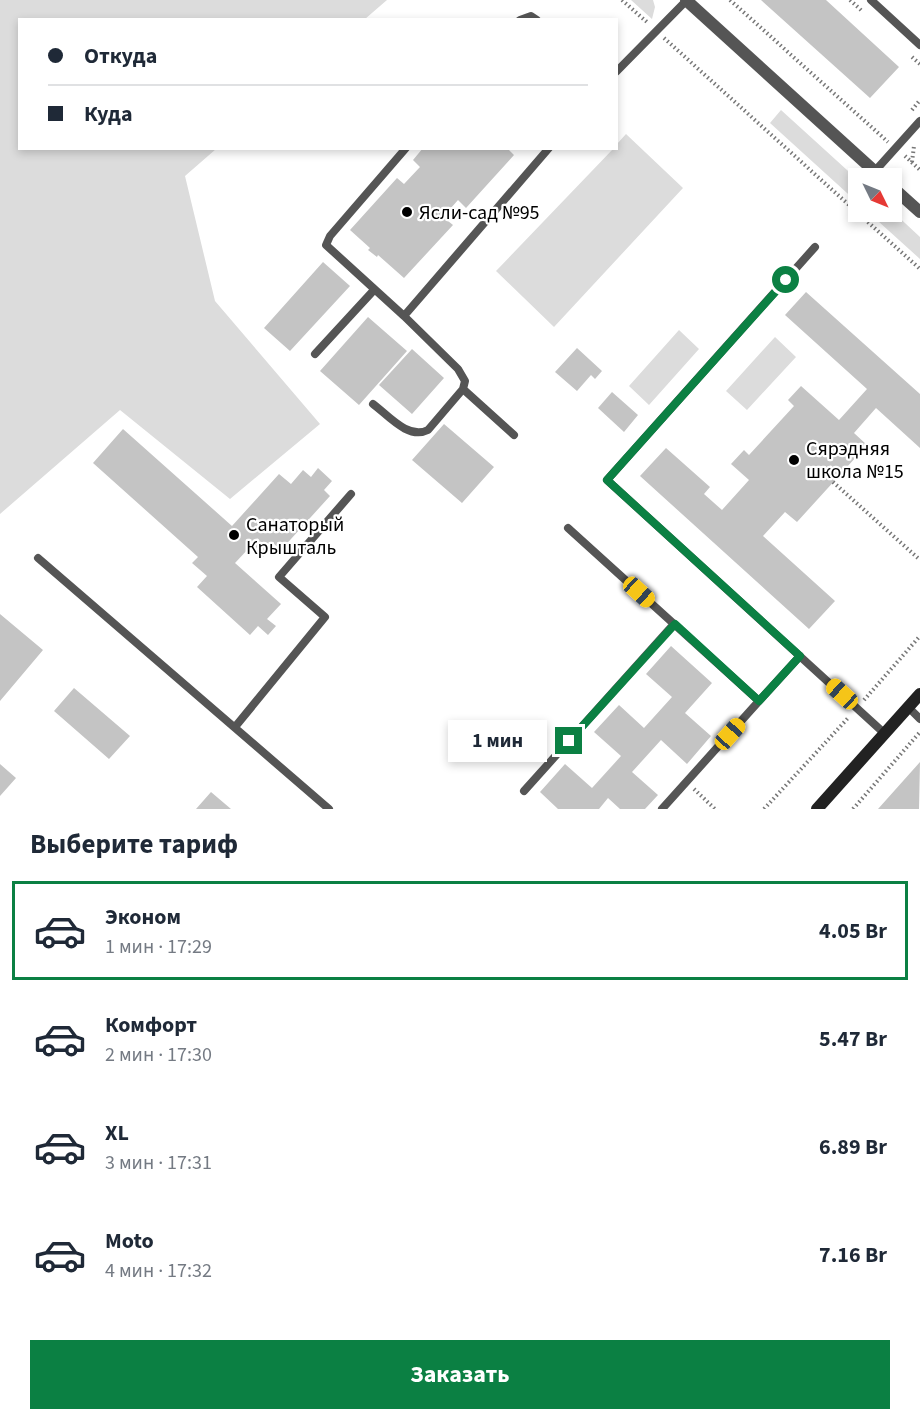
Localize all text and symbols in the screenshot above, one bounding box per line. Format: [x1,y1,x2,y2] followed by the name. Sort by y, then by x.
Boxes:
[84,40,157,72] text: Откуда
[84,98,133,130] text: Куда
[848,168,902,222] north arrow
[848,168,902,222] map controls
[419,199,540,227] place label: Ясли-сад №95
[400,205,414,219] marker: Ясли-сад №95
[772,266,799,293] route start
[806,435,904,486] place label: Сярэдняя школа №15
[787,453,801,467] marker: Сярэдняя школа №15
[246,511,344,562] place label: Санаторый Крышталь
[227,528,241,542] marker: Санаторый Крышталь
[620,573,658,611] car
[823,675,861,713] car
[711,715,749,753] car
[449,720,548,762] callout: 1 мин
[472,727,523,755] text: 1 мин
[555,727,582,754] route end
[30,825,238,864] text: Выберите тариф
[105,901,181,933] text: Эконом
[33,904,87,958] icon: car
[819,915,887,947] text: 4.05 Br
[105,933,212,961] text: 1 мин · 17:29
[105,1009,197,1041] text: Комфорт
[33,1012,87,1066] icon: car
[819,1023,887,1055] text: 5.47 Br
[105,1041,212,1069] text: 2 мин · 17:30
[105,1117,129,1149] text: XL
[33,1120,87,1174] icon: car
[819,1131,887,1163] text: 6.89 Br
[105,1149,212,1177] text: 3 мин · 17:31
[105,1225,154,1257] text: Moto
[33,1228,87,1282] icon: car
[819,1239,887,1271] text: 7.16 Br
[105,1257,212,1285] text: 4 мин · 17:32
[30,1340,890,1409] button: Заказать

